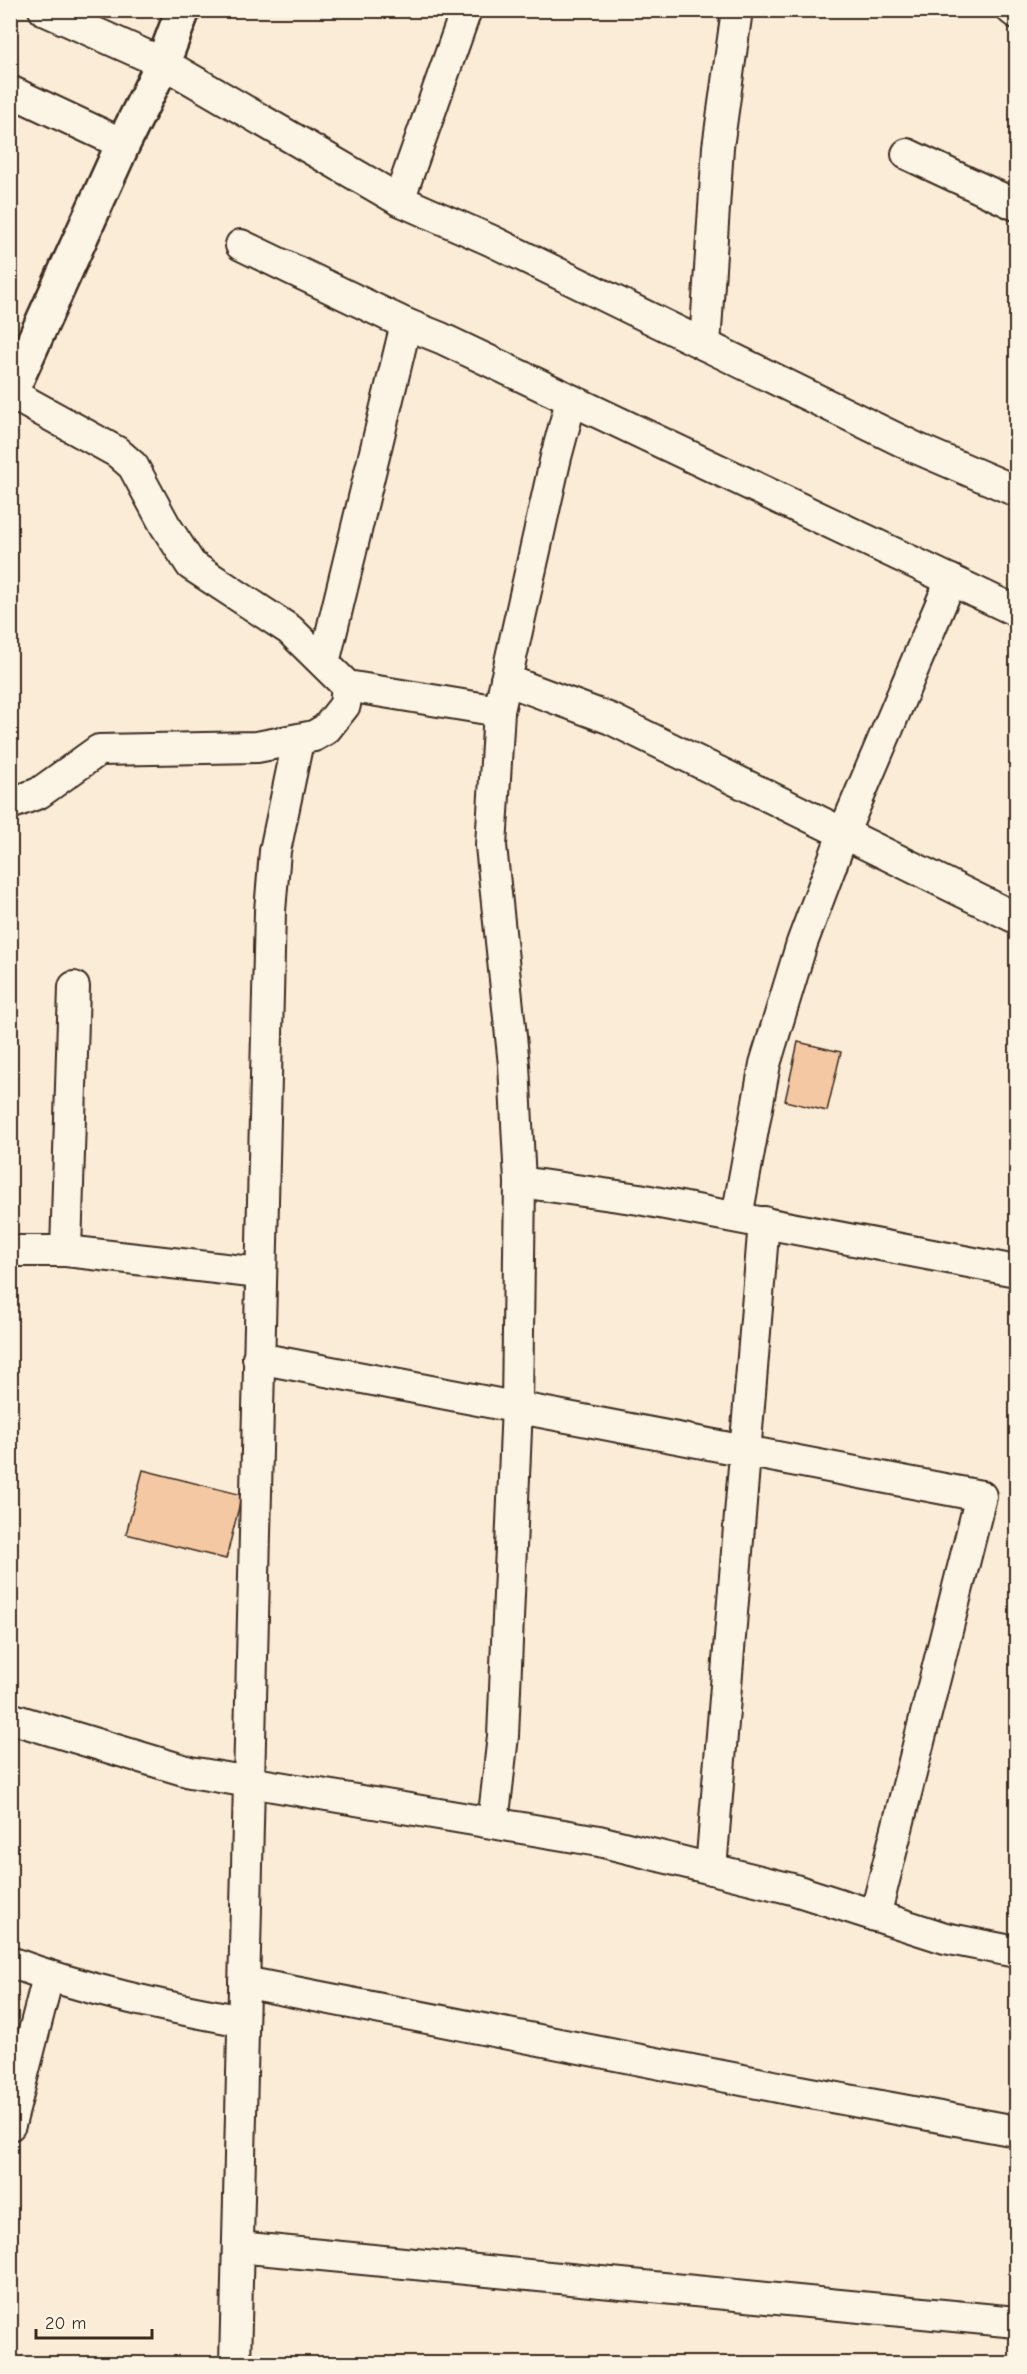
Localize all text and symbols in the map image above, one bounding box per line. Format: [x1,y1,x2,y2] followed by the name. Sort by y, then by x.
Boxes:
[36,2302,152,2340] scale bar
[45,2313,86,2334] text: 20 m

